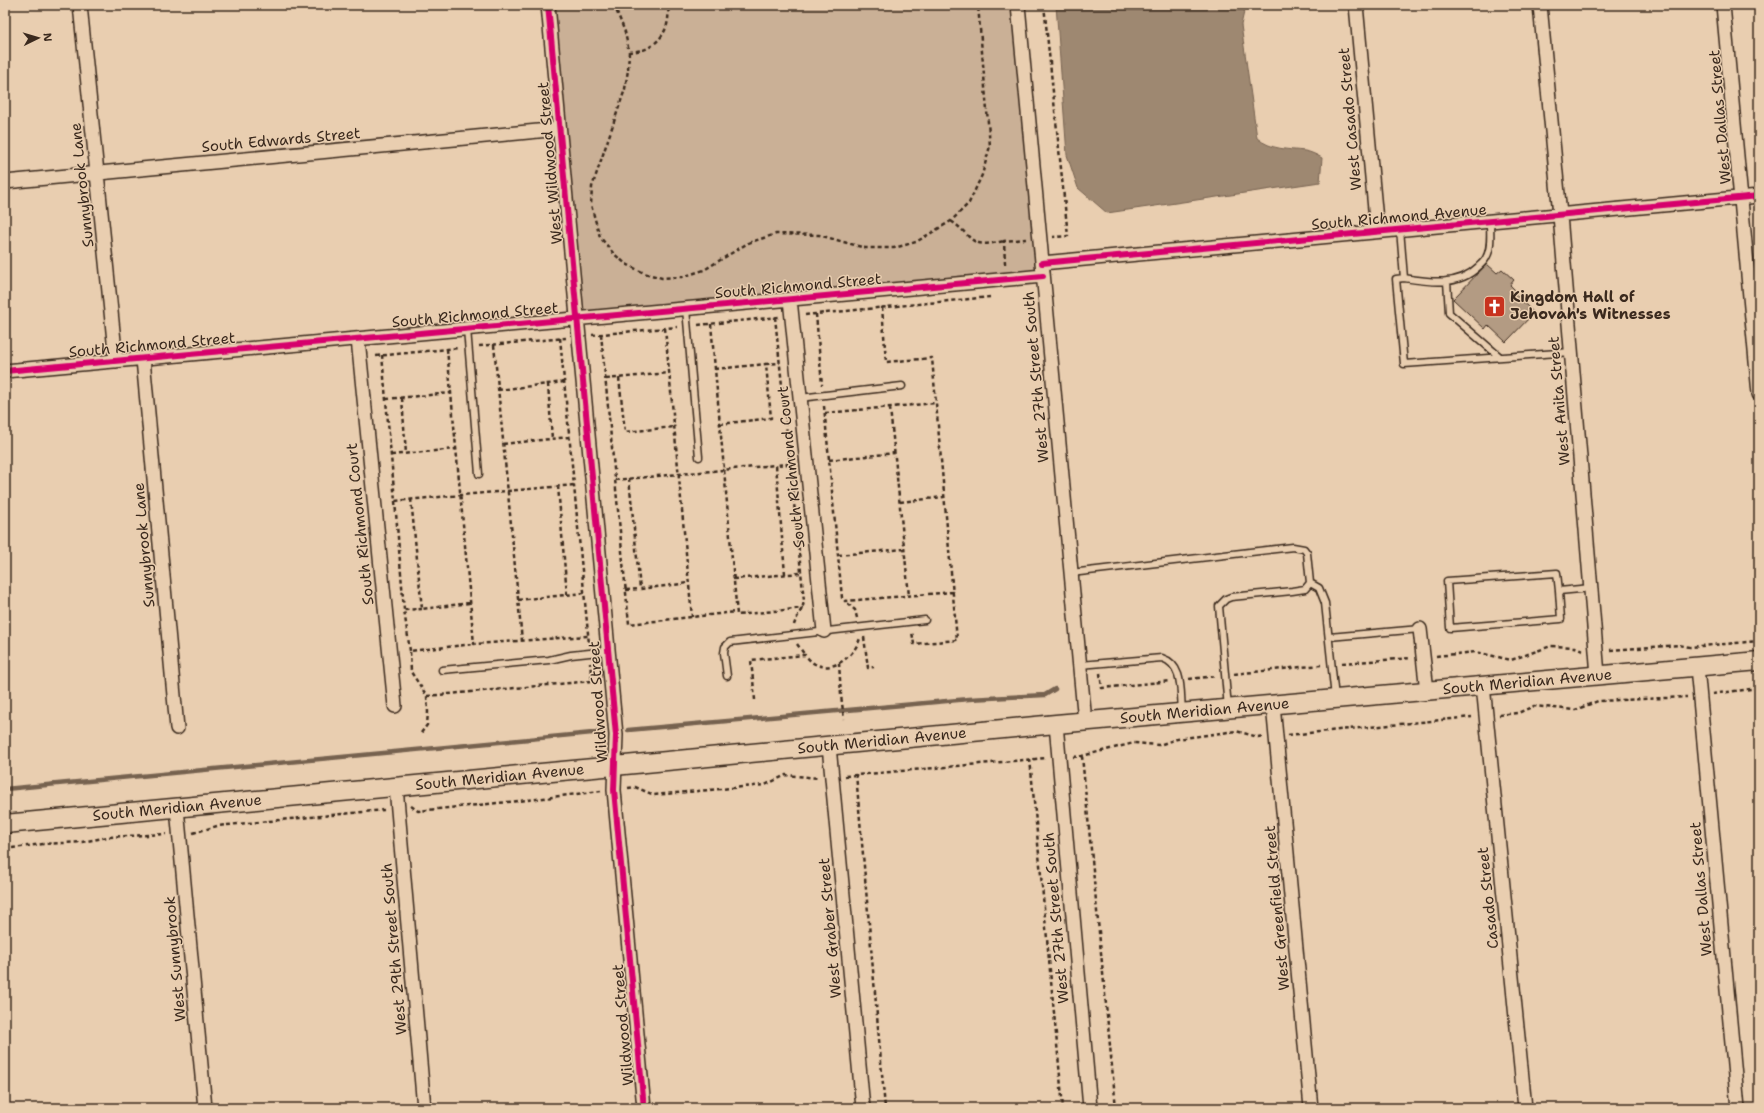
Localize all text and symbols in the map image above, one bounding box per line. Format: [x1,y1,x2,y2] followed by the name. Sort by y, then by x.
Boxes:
[18,18,58,58] north arrow
[40,32,55,42] text: N
[1334,47,1366,191] street label: West Casado Street
[1704,49,1736,185] street label: West Dallas Street
[533,81,567,245] street label: West Wildwood Street
[66,122,98,248] street label: Sunnybrook Lane
[201,123,361,157] street label: South Edwards Street
[1310,199,1488,235] street label: South Richmond Avenue
[714,269,882,303] street label: South Richmond Street
[1510,287,1671,324] place label: Kingdom Hall of Jehovah's Witnesses
[1019,290,1053,464] street label: West 27th Street South
[1481,293,1507,319] church icon: Kingdom Hall of Jehovah's Witnesses
[391,298,559,332] street label: South Richmond Street
[68,328,236,362] street label: South Richmond Street
[1543,336,1575,466] street label: West Anita Street
[773,385,809,549] street label: South Richmond Court
[342,442,378,606] street label: South Richmond Court
[129,482,159,608] street label: Sunnybrook Lane
[584,640,612,764] street label: Wildwood Street
[1442,664,1613,699] street label: South Meridian Avenue
[1119,693,1290,728] street label: South Meridian Avenue
[797,723,968,759] street label: South Meridian Avenue
[414,759,585,795] street label: South Meridian Avenue
[92,790,263,826] street label: South Meridian Avenue
[1685,821,1717,957] street label: West Dallas Street
[1260,825,1294,991] street label: West Greenfield Street
[1039,831,1073,1005] street label: West 27th Street South
[1473,846,1503,950] street label: Casado Street
[814,857,846,999] street label: West Graber Street
[377,862,411,1036] street label: West 29th Street South
[160,895,190,1023] street label: West Sunnybrook
[608,963,638,1087] street label: Wildwood Street

